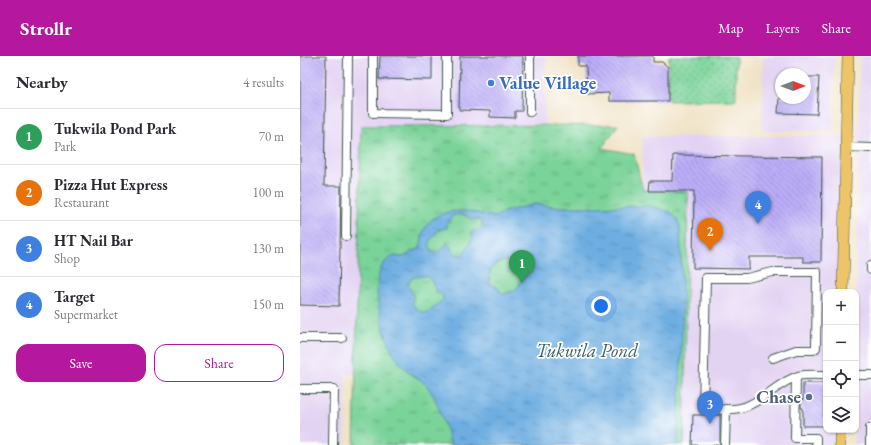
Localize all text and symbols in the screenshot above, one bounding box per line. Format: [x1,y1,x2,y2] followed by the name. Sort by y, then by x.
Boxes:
[20,16,72,41] text: Strollr
[718,19,743,37] text: Map
[765,19,800,37] text: Layers
[822,19,851,37] text: Share
[775,68,811,104] north arrow
[16,71,68,93] text: Nearby
[499,71,597,94] place label: Value Village
[243,74,284,91] text: 4 results
[486,78,496,88] marker: Value Village
[54,119,176,138] text: Tukwila Pond Park
[26,128,32,145] text: 1
[259,128,284,145] text: 70 m
[54,138,76,155] text: Park
[54,175,168,194] text: Pizza Hut Express
[26,184,32,201] text: 2
[253,184,284,201] text: 100 m
[745,191,771,224] pin: 4
[54,194,109,211] text: Restaurant
[697,218,723,251] pin: 2
[54,231,133,250] text: HT Nail Bar
[26,240,32,257] text: 3
[253,240,284,257] text: 130 m
[54,250,80,267] text: Shop
[509,250,535,283] pin: 1
[54,287,95,306] text: Target
[823,289,859,433] map controls
[823,289,859,325] button: +
[26,296,32,313] text: 4
[253,296,284,313] text: 150 m
[591,296,611,316] your location
[54,306,118,323] text: Supermarket
[823,325,859,361] button: −
[536,338,638,363] water label: Tukwila Pond
[16,344,146,382] button: Save
[154,344,284,382] button: Share
[823,361,859,397] button: locate
[756,385,801,408] place label: Chase
[697,391,723,424] pin: 3
[804,392,814,402] marker: Chase
[823,397,859,433] button: layers

